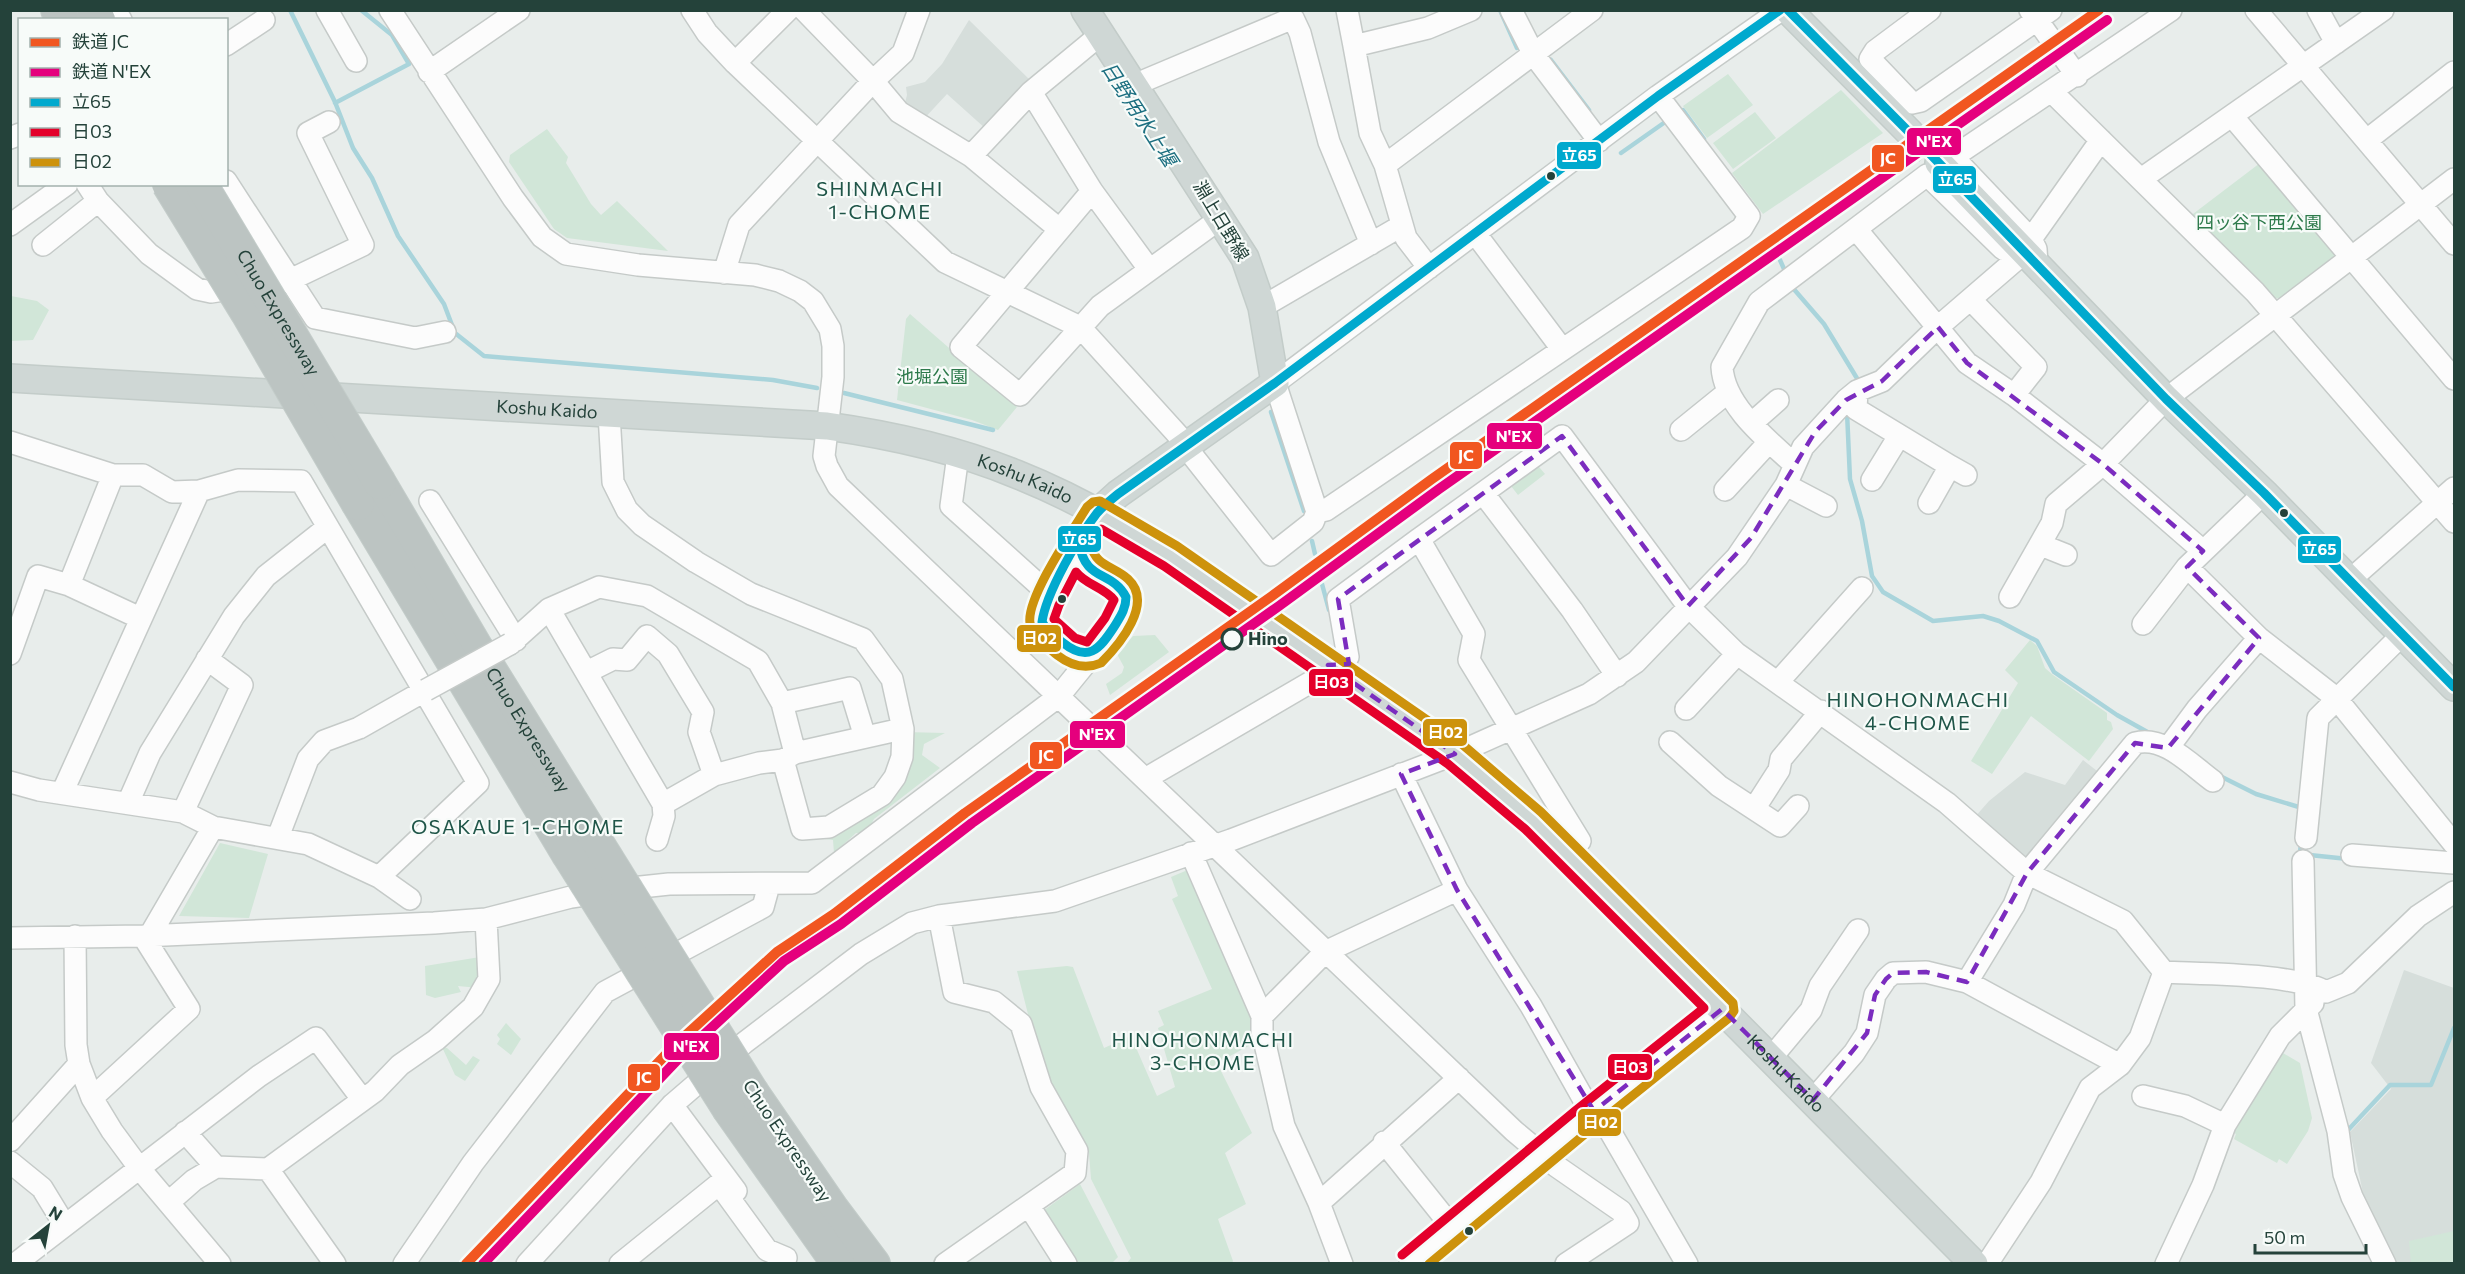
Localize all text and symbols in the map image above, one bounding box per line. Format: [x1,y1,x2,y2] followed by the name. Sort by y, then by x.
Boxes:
[18,18,228,186] legend
[72,30,129,52] text: 鉄道 JC
[1097,57,1185,174] water label: 日野用水上堰
[72,60,152,82] text: 鉄道 N'EX
[72,90,111,112] text: 立65
[72,120,112,142] text: 日03
[1906,127,1962,156] line badge: N'EX
[1916,131,1952,150] text: N'EX
[1556,141,1602,170] line badge: 立65
[1871,144,1905,173] line badge: JC
[1561,145,1597,164] text: 立65
[1880,148,1896,167] text: JC
[72,150,112,172] text: 日02
[1932,165,1977,194] line badge: 立65
[1937,169,1973,188] text: 立65
[1545,170,1557,182] unlabelled marker
[816,176,944,223] district label: SHINMACHI 1-CHOME
[1189,176,1254,265] street label: 淵上日野線
[2196,211,2322,233] park label: 四ッ谷下西公園
[233,245,325,379] street label: Chuo Expressway
[896,365,968,387] park label: 池堀公園
[496,395,598,423] street label: Koshu Kaido
[1486,422,1543,450] line badge: N'EX
[1496,426,1532,445] text: N'EX
[1449,441,1483,470] line badge: JC
[1458,445,1474,464] text: JC
[975,449,1077,508] street label: Koshu Kaido
[2278,507,2290,519] unlabelled marker
[1057,525,1102,553] line badge: 立65
[1061,529,1097,548] text: 立65
[2297,535,2342,564] line badge: 立65
[2301,539,2337,558] text: 立65
[1056,593,1068,605] unlabelled marker
[1016,624,1062,653] line badge: 日02
[1248,627,1288,649] place label: Hino
[1021,628,1057,647] text: 日02
[1221,628,1243,650] marker: Hino
[482,663,576,796] street label: Chuo Expressway
[1308,668,1354,697] line badge: 日03
[1313,672,1349,691] text: 日03
[1826,687,2010,734] district label: HINOHONMACHI 4-CHOME
[1422,718,1468,747] line badge: 日02
[1069,720,1126,749] line badge: N'EX
[1427,722,1463,741] text: 日02
[1079,724,1115,743] text: N'EX
[1029,741,1063,770] line badge: JC
[1038,745,1054,764] text: JC
[411,814,625,838] district label: OSAKAUE 1-CHOME
[1111,1027,1295,1074] district label: HINOHONMACHI 3-CHOME
[1743,1029,1830,1117] street label: Koshu Kaido
[663,1032,720,1061] line badge: N'EX
[673,1036,709,1055] text: N'EX
[1607,1053,1653,1081] line badge: 日03
[1612,1057,1648,1076] text: 日03
[627,1063,661,1092] line badge: JC
[636,1067,652,1086] text: JC
[739,1075,837,1206] street label: Chuo Expressway
[1577,1108,1622,1137] line badge: 日02
[1582,1112,1618,1131] text: 日02
[18,1196,78,1256] north arrow
[46,1201,66,1224] text: N
[2255,1217,2366,1255] scale bar
[1463,1225,1475,1237] unlabelled marker
[2264,1226,2305,1248] text: 50 m

